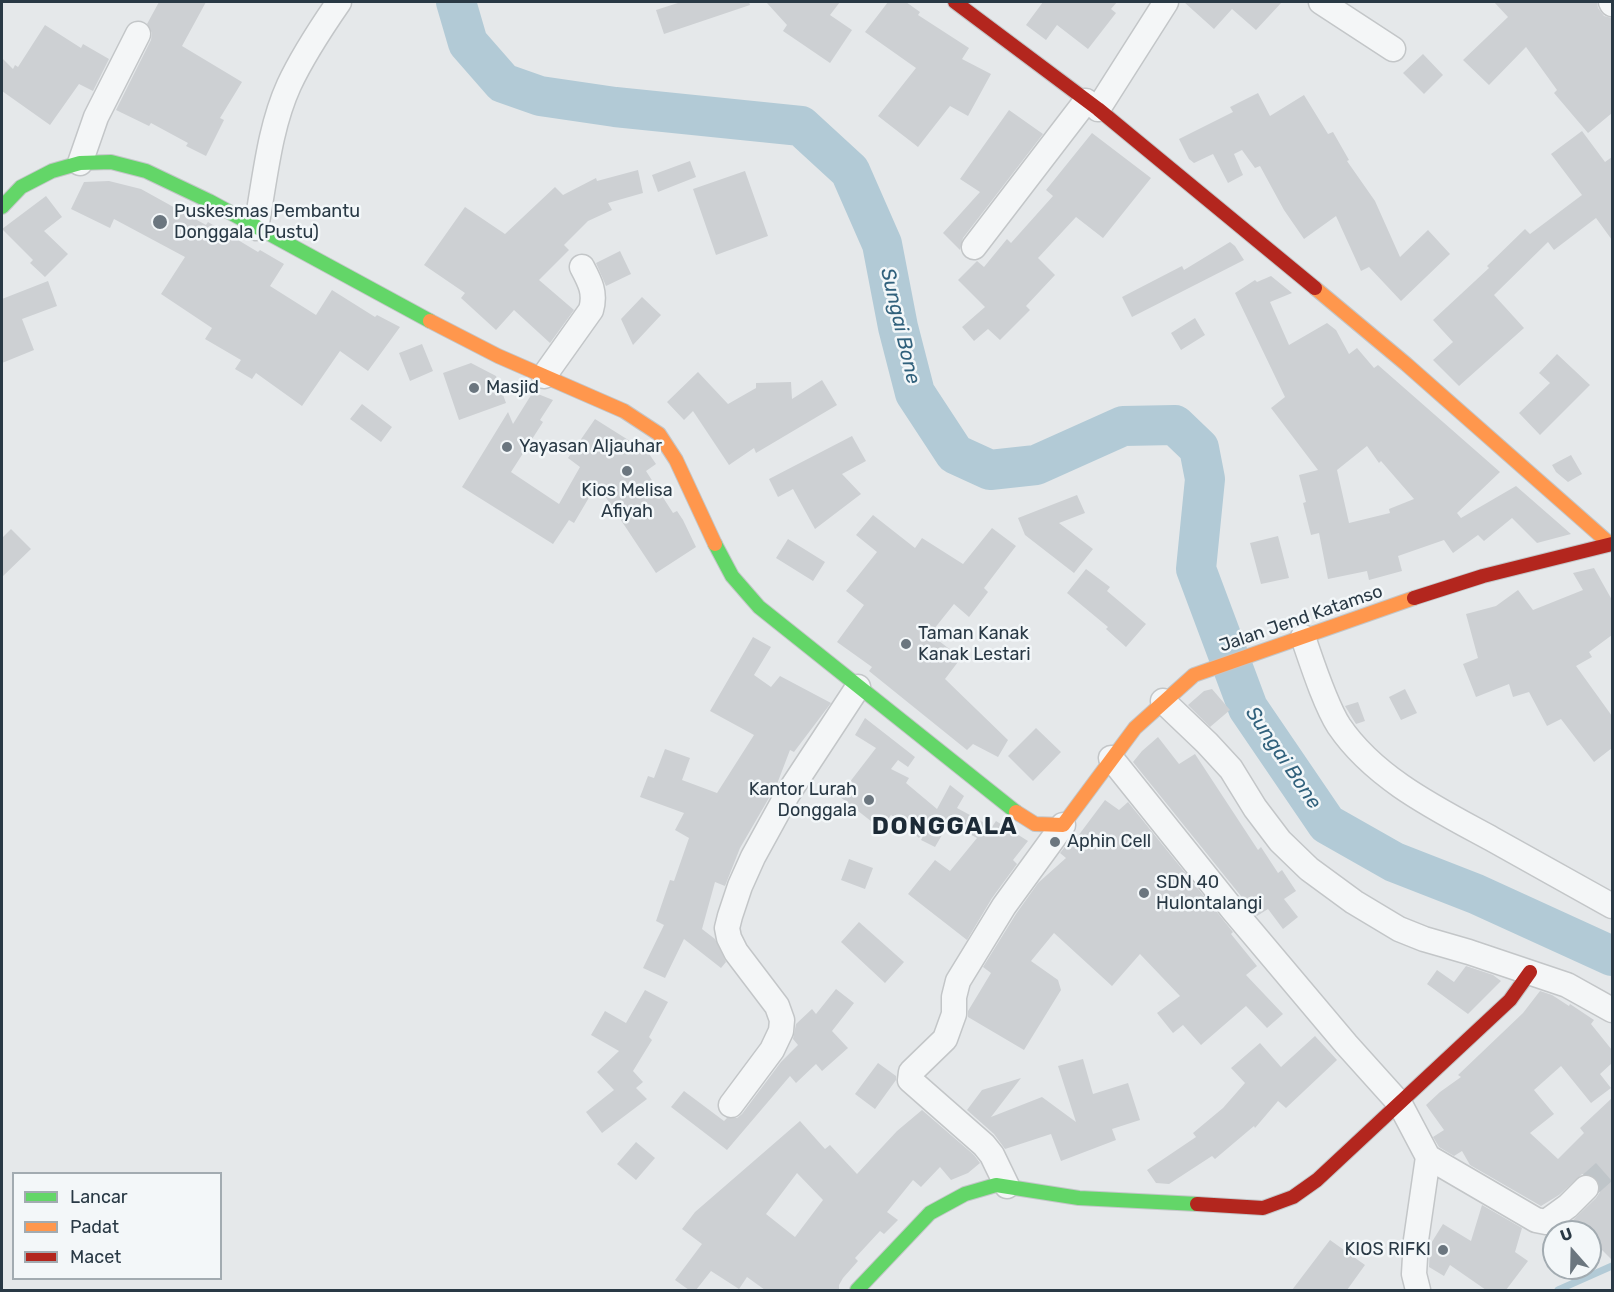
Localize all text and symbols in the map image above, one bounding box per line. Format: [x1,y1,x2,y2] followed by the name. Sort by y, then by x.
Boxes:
[174,201,360,244] place label: Puskesmas Pembantu Donggala (Pustu)
[151,213,169,231] marker: Puskesmas Pembantu Donggala (Pustu)
[875,266,925,386] water label: Sungai Bone
[486,377,539,399] place label: Masjid
[467,381,481,395] marker: Masjid
[519,436,662,458] place label: Yayasan Aljauhar
[500,440,514,454] marker: Yayasan Aljauhar
[620,464,634,478] marker: Kios Melisa Afiyah
[581,480,673,522] place label: Kios Melisa Afiyah
[1216,581,1386,657] street label: Jalan Jend Katamso
[918,623,1031,666] place label: Taman Kanak Kanak Lestari
[899,637,913,651] marker: Taman Kanak Kanak Lestari
[1240,702,1326,814] water label: Sungai Bone
[749,779,857,822] place label: Kantor Lurah Donggala
[862,793,876,807] marker: Kantor Lurah Donggala
[872,813,1018,841] district label: DONGGALA
[1067,831,1151,853] place label: Aphin Cell
[1048,835,1062,849] marker: Aphin Cell
[1156,872,1262,914] place label: SDN 40 Hulontalangi
[1137,886,1151,900] marker: SDN 40 Hulontalangi
[12,1172,222,1280] legend
[70,1186,128,1208] text: Lancar
[70,1216,119,1238] text: Padat
[1542,1220,1602,1280] north arrow
[1558,1224,1575,1245] text: U
[1345,1239,1431,1261] place label: KIOS RIFKI
[1436,1243,1450,1257] marker: KIOS RIFKI
[70,1246,121,1268] text: Macet

